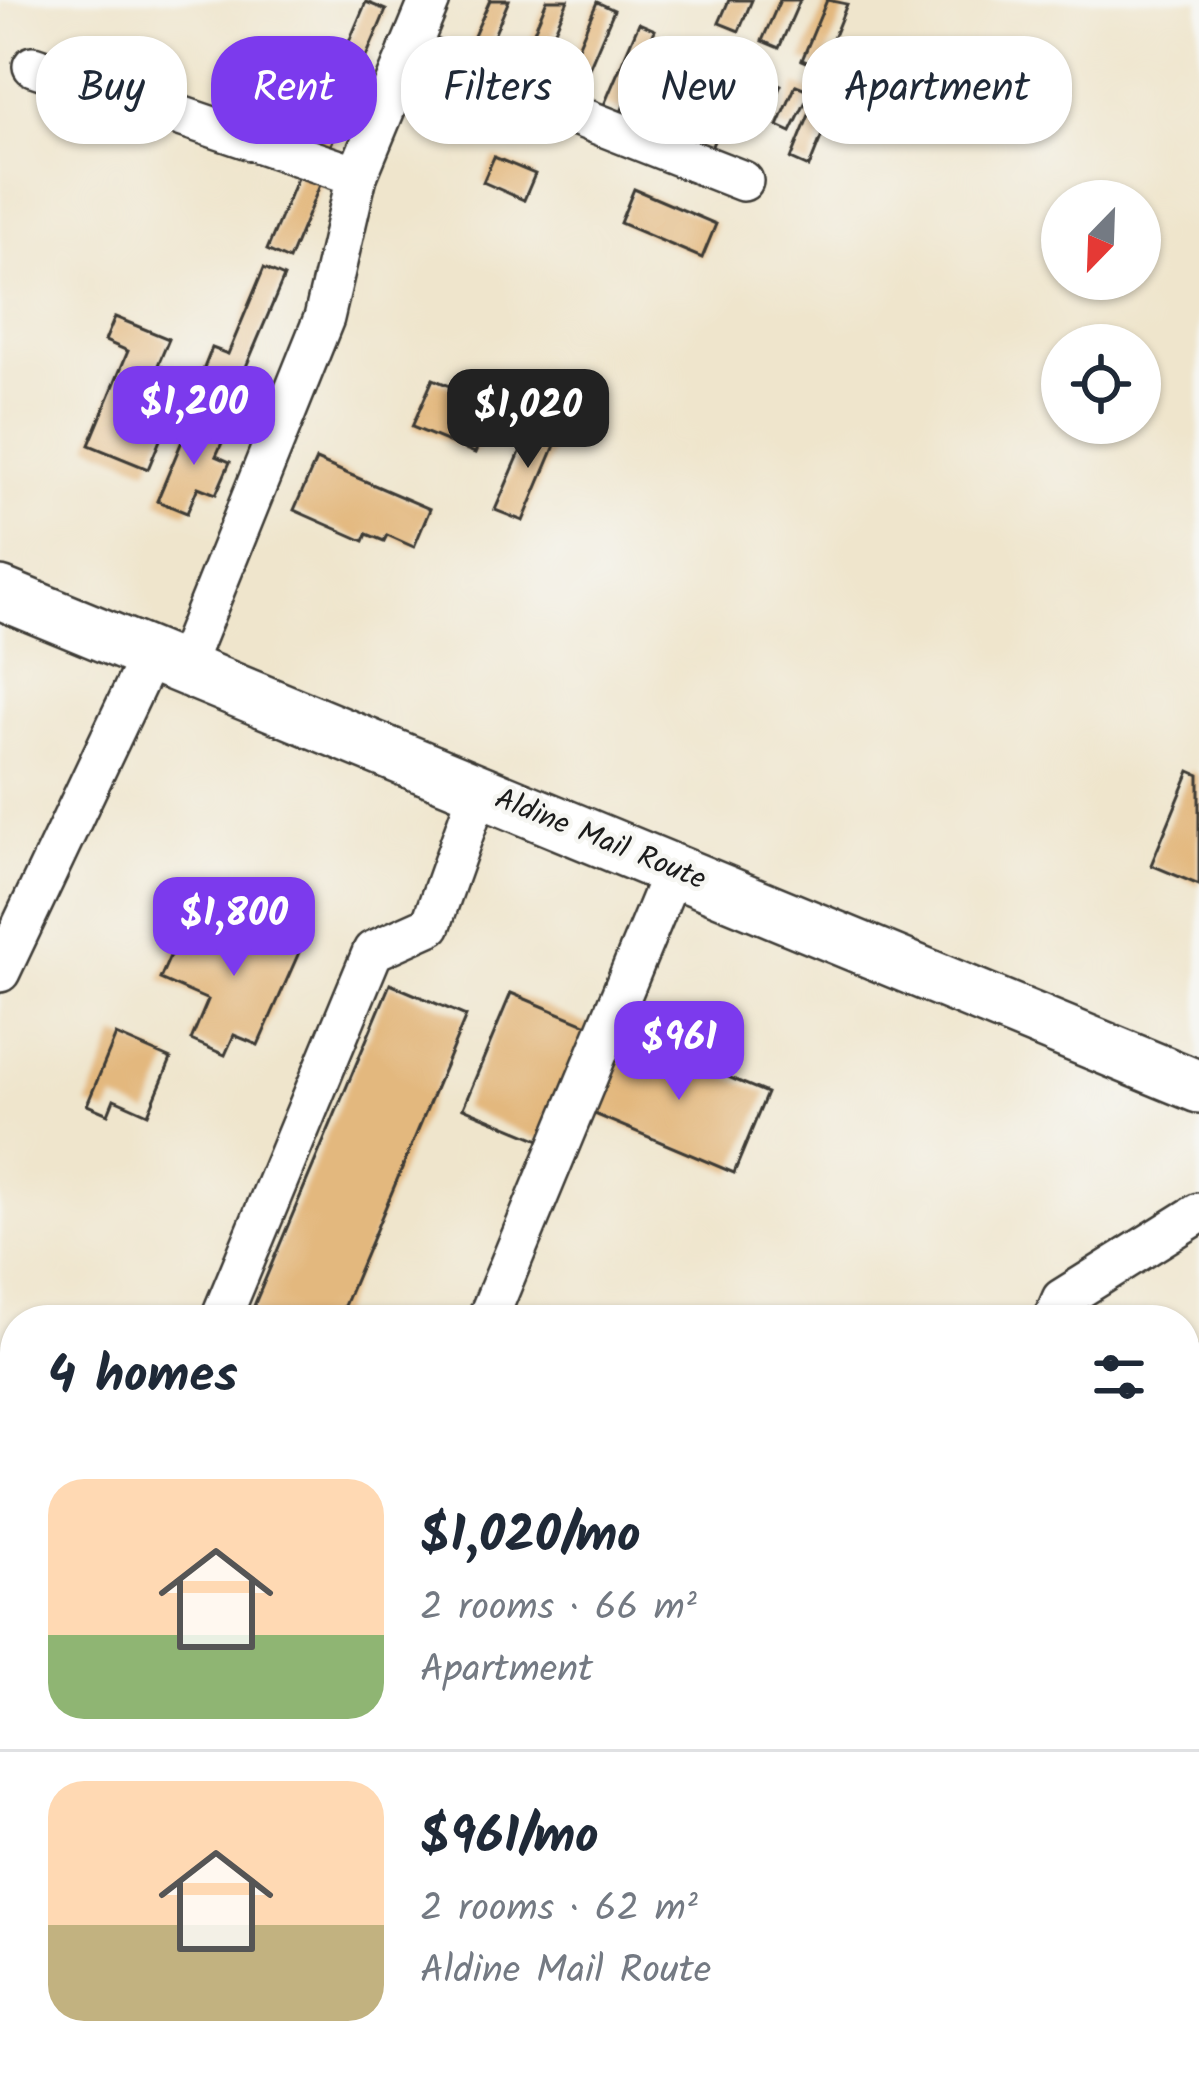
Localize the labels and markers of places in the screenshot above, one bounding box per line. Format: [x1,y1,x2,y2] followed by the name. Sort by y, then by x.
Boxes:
[96,366,292,468] pin: $1,200
[430,369,626,471] pin: $1,020
[136,877,332,979] pin: $1,800
[608,1001,750,1103] pin: $961

